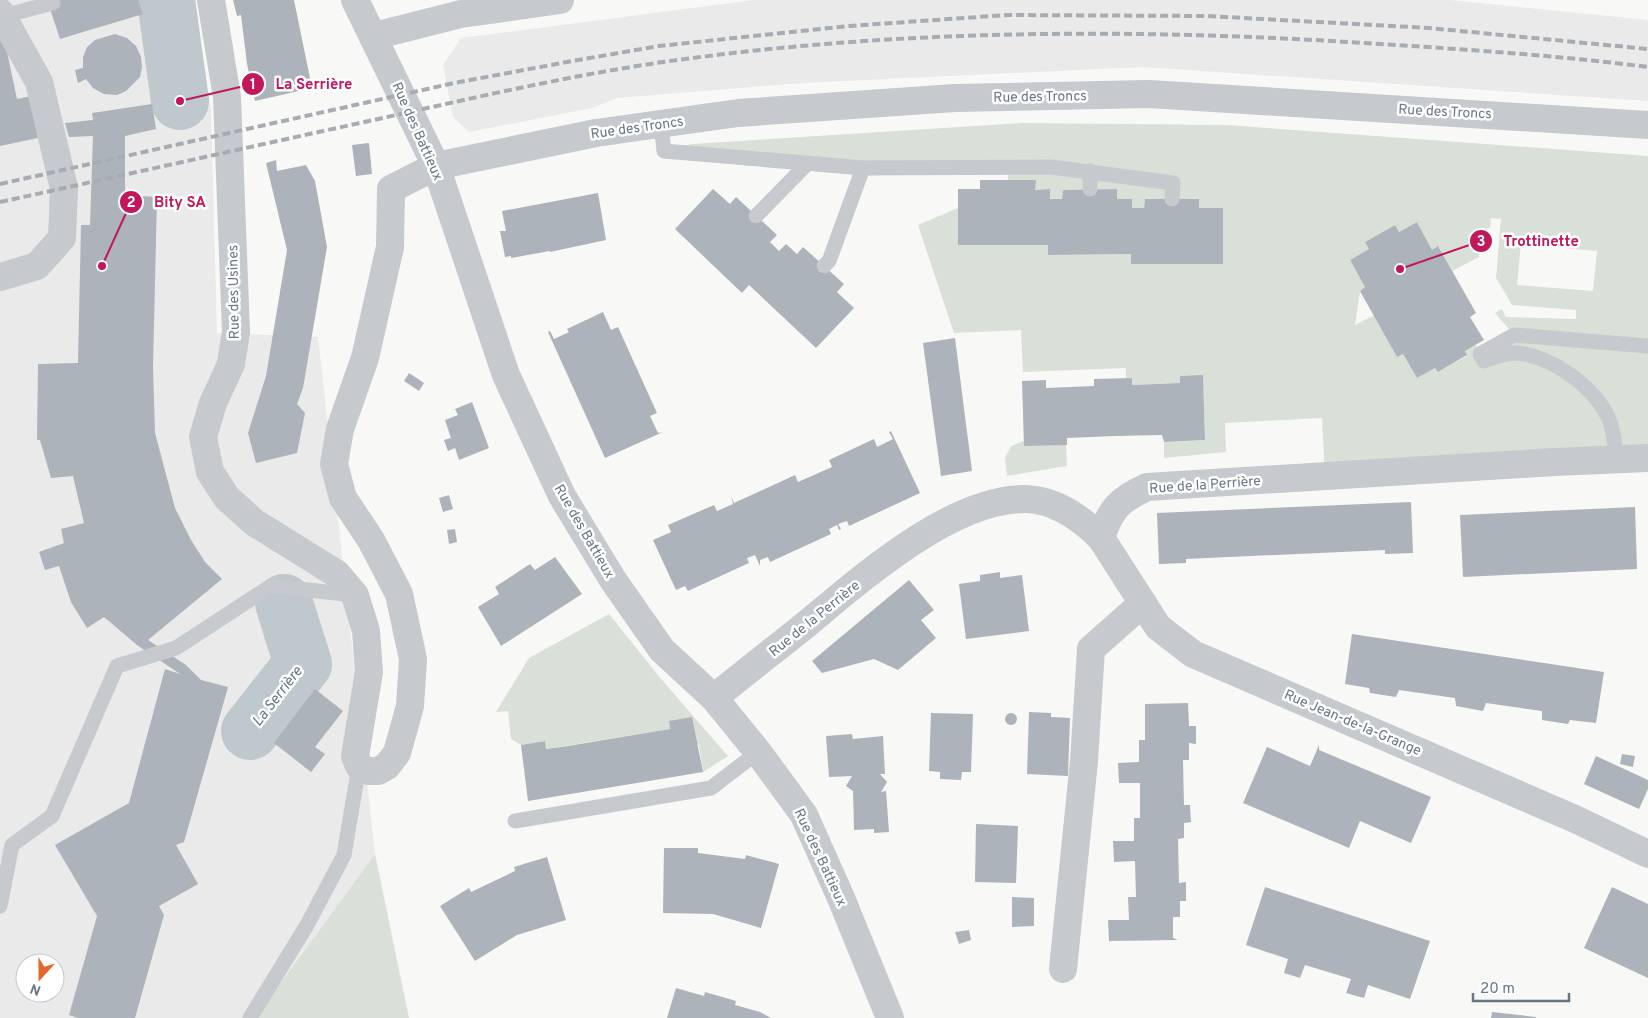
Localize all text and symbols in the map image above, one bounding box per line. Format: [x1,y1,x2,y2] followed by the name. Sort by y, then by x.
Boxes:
[240,69,362,99] callout: La Serrière
[250,76,256,95] text: 1
[276,76,352,95] text: La Serrière
[387,80,446,183] street label: Rue des Battieux
[993,88,1087,107] street label: Rue des Troncs
[1398,102,1492,123] street label: Rue des Troncs
[590,114,685,143] street label: Rue des Troncs
[119,187,216,217] callout: Bity SA
[126,194,136,213] text: 2
[154,194,206,213] text: Bity SA
[1468,226,1589,256] callout: Trottinette
[1477,233,1486,252] text: 3
[1503,233,1579,252] text: Trottinette
[225,245,244,339] street label: Rue des Usines
[1149,473,1261,498] street label: Rue de la Perrière
[550,482,617,582] street label: Rue des Battieux
[766,577,864,661] street label: Rue de la Perrière
[249,663,308,731] water label: La Serrière
[1281,687,1424,760] street label: Rue Jean-de-la-Grange
[790,806,850,909] street label: Rue des Battieux
[15,953,65,1003] north arrow
[1473,970,1569,1002] scale bar
[28,979,44,998] text: N
[1480,980,1515,999] text: 20 m

